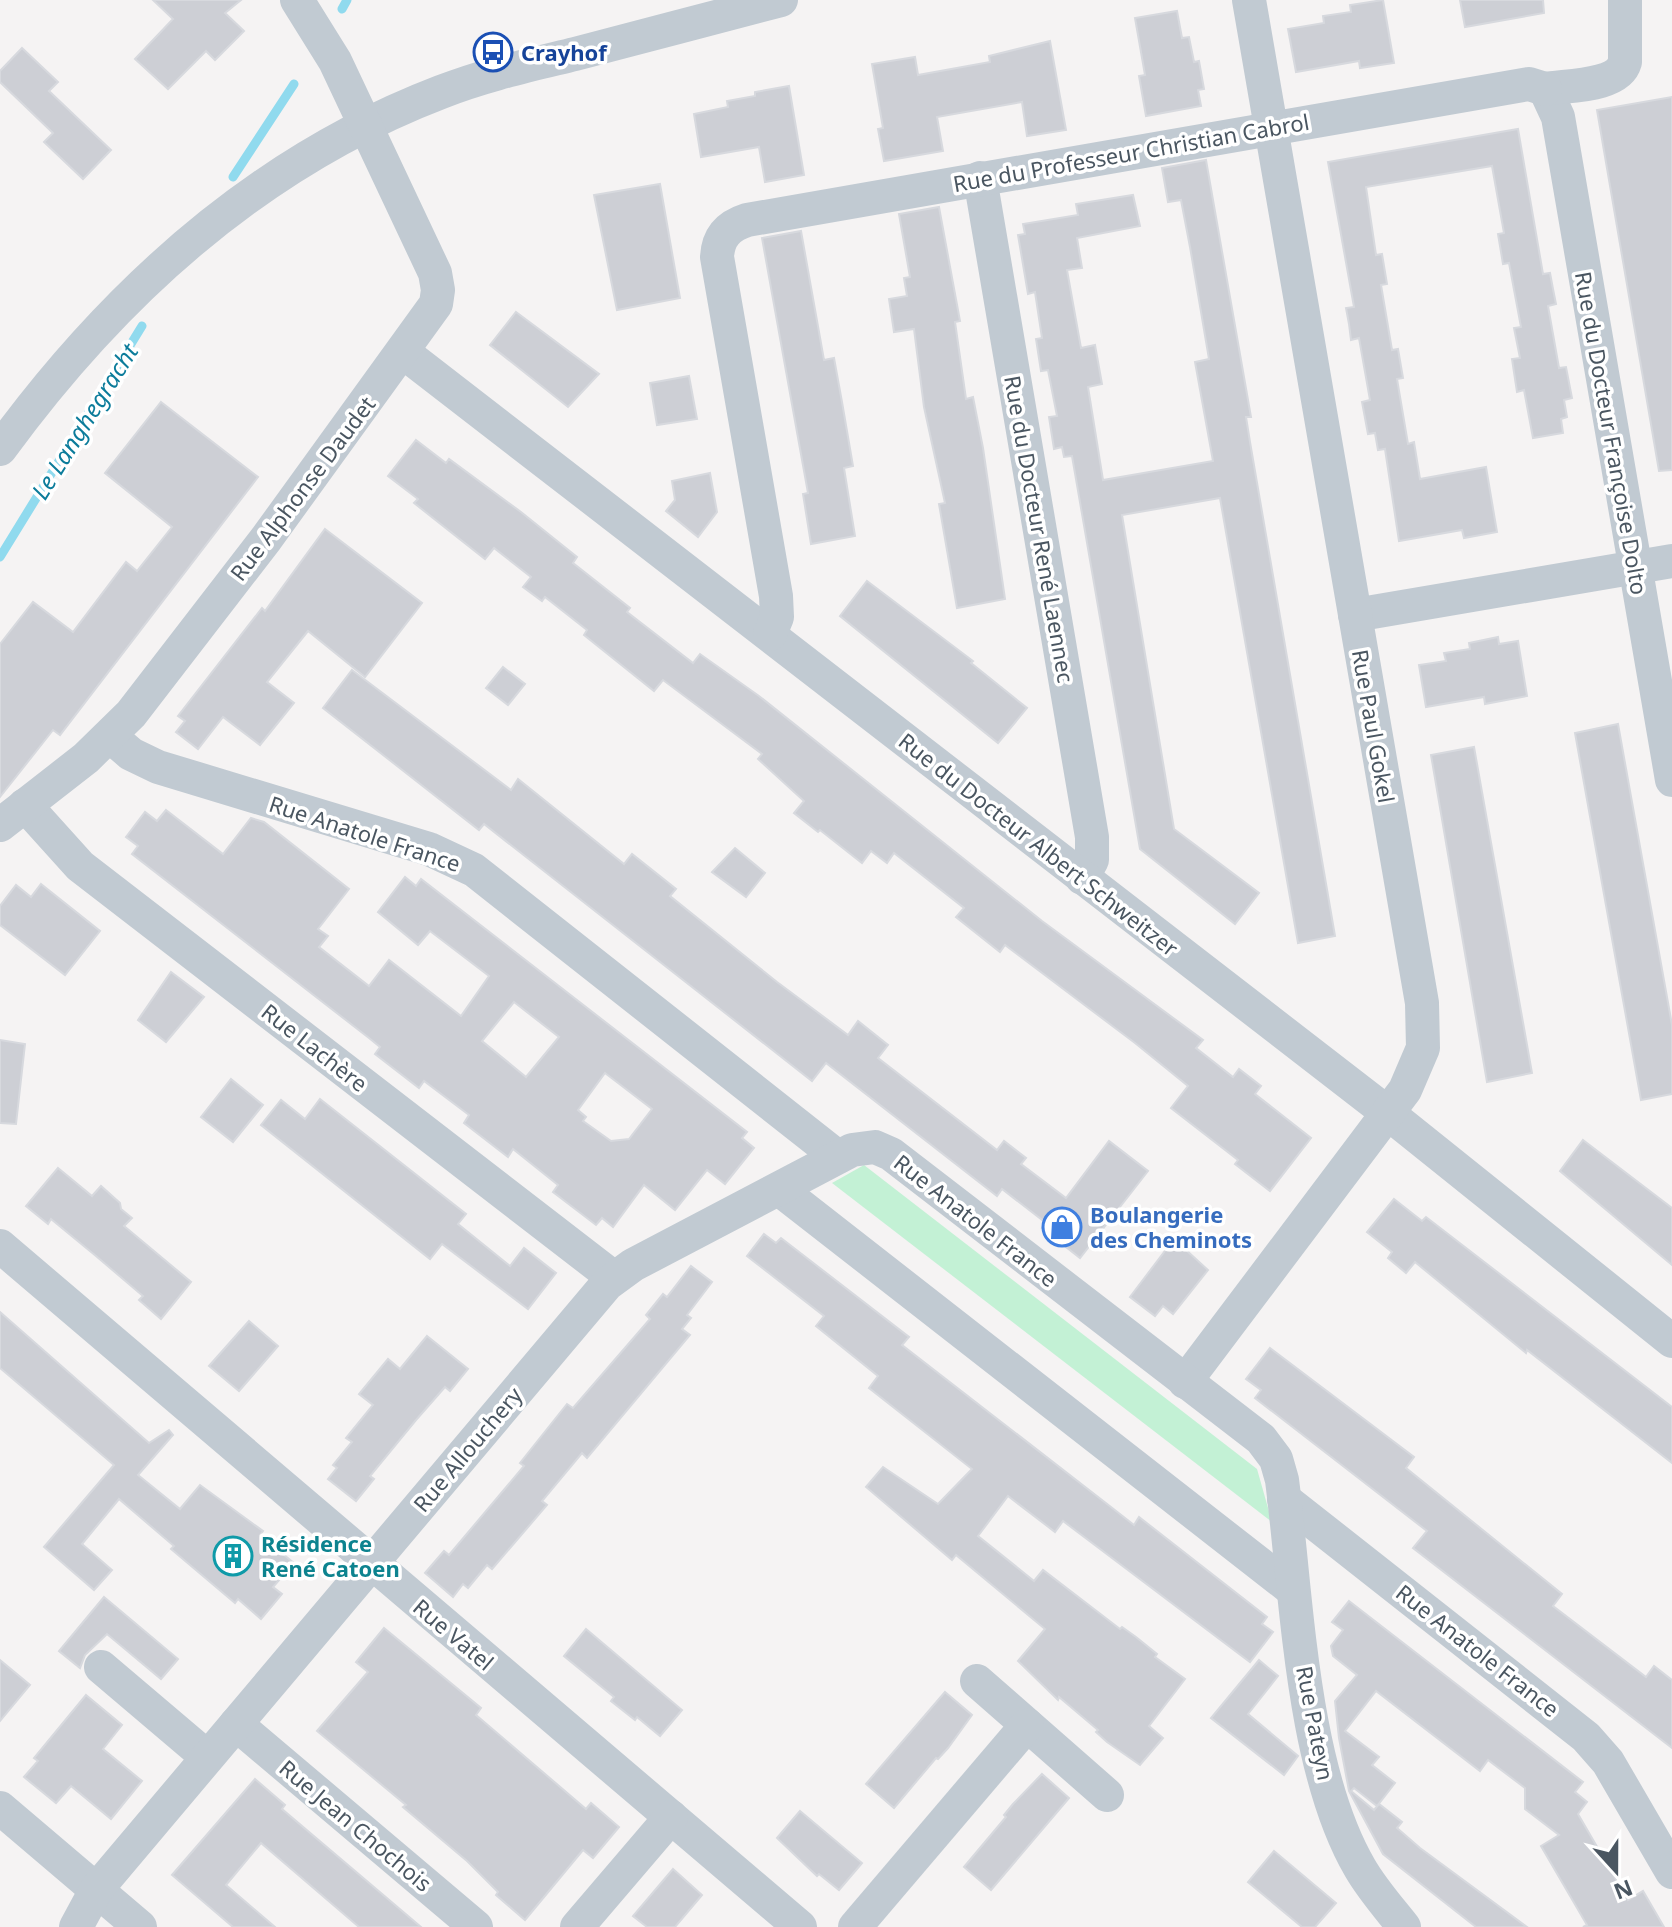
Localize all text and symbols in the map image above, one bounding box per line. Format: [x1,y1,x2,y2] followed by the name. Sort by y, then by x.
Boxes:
[472,31,514,73] bus stop icon: Crayhof
[521,37,608,67] place label: Crayhof
[951,106,1311,198] street label: Rue du Professeur Christian Cabrol
[1569,269,1655,597] street label: Rue du Docteur Françoise Dolto
[23,336,146,505] water label: Le Langhegracht
[998,373,1082,685] street label: Rue du Docteur René Laennec
[223,390,381,586] street label: Rue Alphonse Daudet
[1346,647,1402,805] street label: Rue Paul Gokel
[893,725,1185,963] street label: Rue du Docteur Albert Schweitzer
[266,788,464,878] street label: Rue Anatole France
[256,996,374,1098] street label: Rue Lachère
[888,1147,1064,1293] street label: Rue Anatole France
[1090,1199,1252,1254] place label: Boulangerie des Cheminots
[1041,1206,1083,1248] shop icon: Boulangerie des Cheminots
[406,1380,529,1518] street label: Rue Allouchery
[261,1528,400,1583] place label: Résidence René Catoen
[212,1535,254,1577] building icon: Résidence René Catoen
[1390,1577,1566,1723] street label: Rue Anatole France
[407,1591,501,1677] street label: Rue Vatel
[1290,1663,1342,1783] street label: Rue Pateyn
[274,1752,438,1898] street label: Rue Jean Chochois
[1576,1831,1656,1911] north arrow
[1610,1873,1637,1908] text: N

